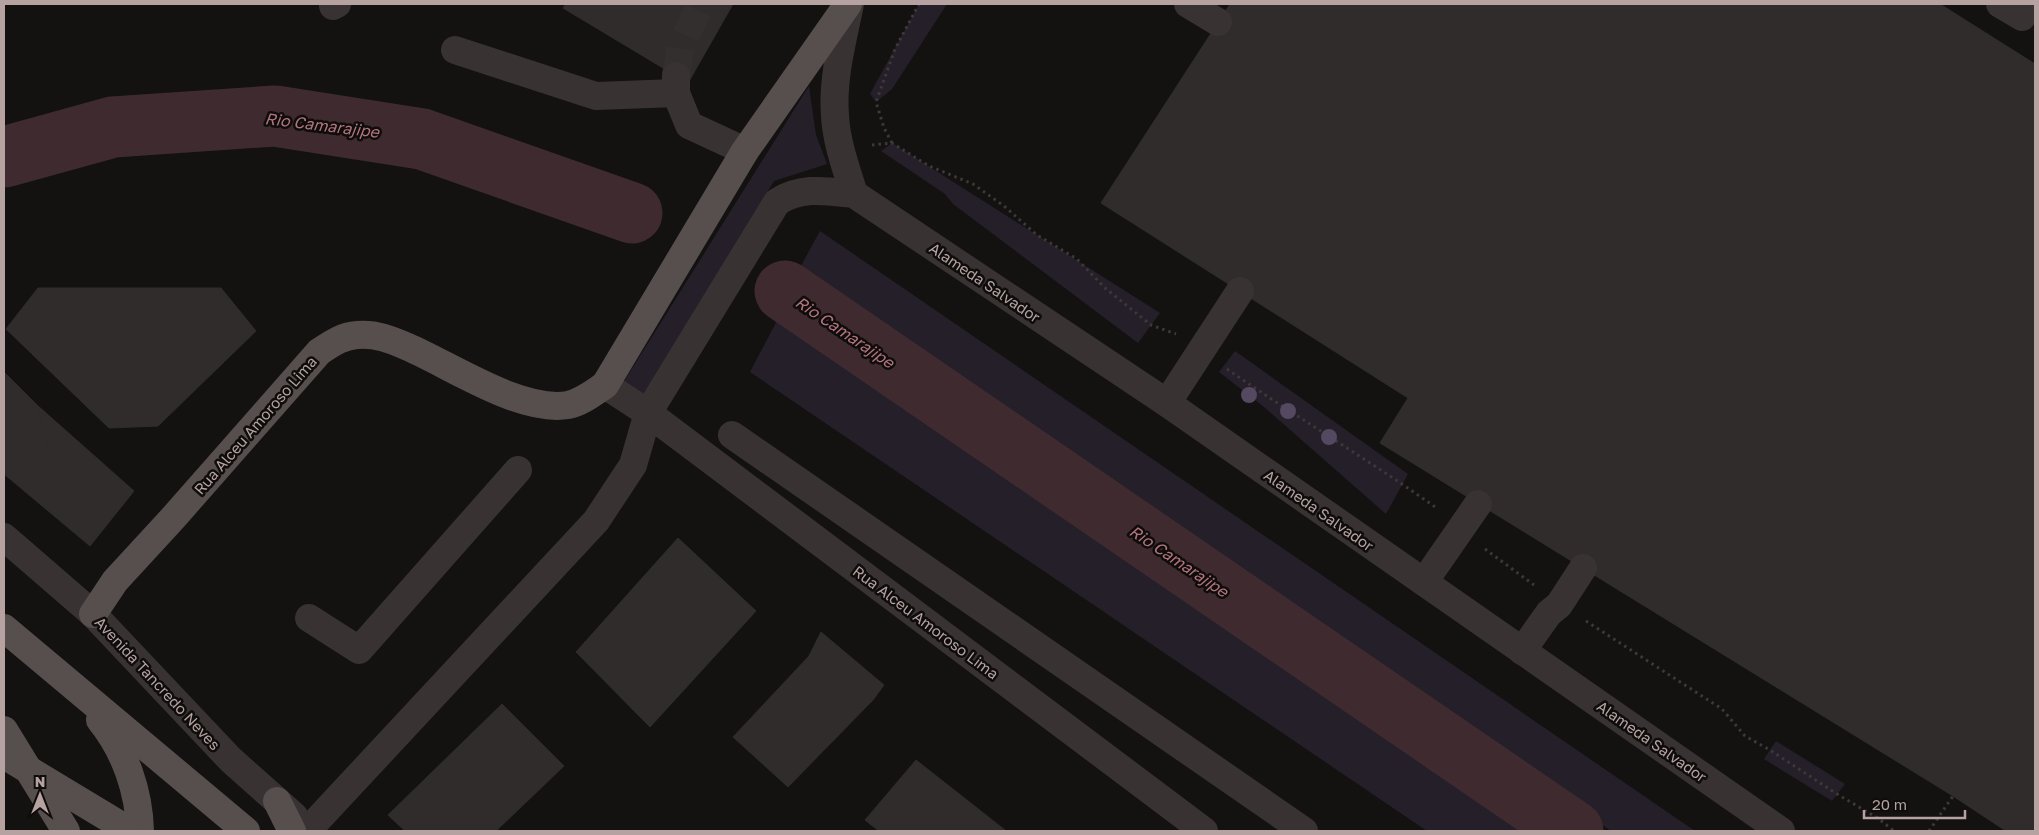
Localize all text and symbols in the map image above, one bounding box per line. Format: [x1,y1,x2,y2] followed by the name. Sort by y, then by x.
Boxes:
[264,108,382,142] water label: Rio Camarajipe
[926,238,1044,326] street label: Alameda Salvador
[792,292,900,373] water label: Rio Camarajipe
[190,352,320,498] street label: Rua Alceu Amoroso Lima
[1261,465,1377,555] street label: Alameda Salvador
[1126,521,1234,602] water label: Rio Camarajipe
[850,561,1002,683] street label: Rua Alceu Amoroso Lima
[92,613,224,753] street label: Avenida Tancredo Neves
[1594,696,1710,786] street label: Alameda Salvador
[15,770,65,820] north arrow
[35,773,45,790] text: N
[1864,788,1965,820] scale bar
[1872,795,1907,813] text: 20 m

